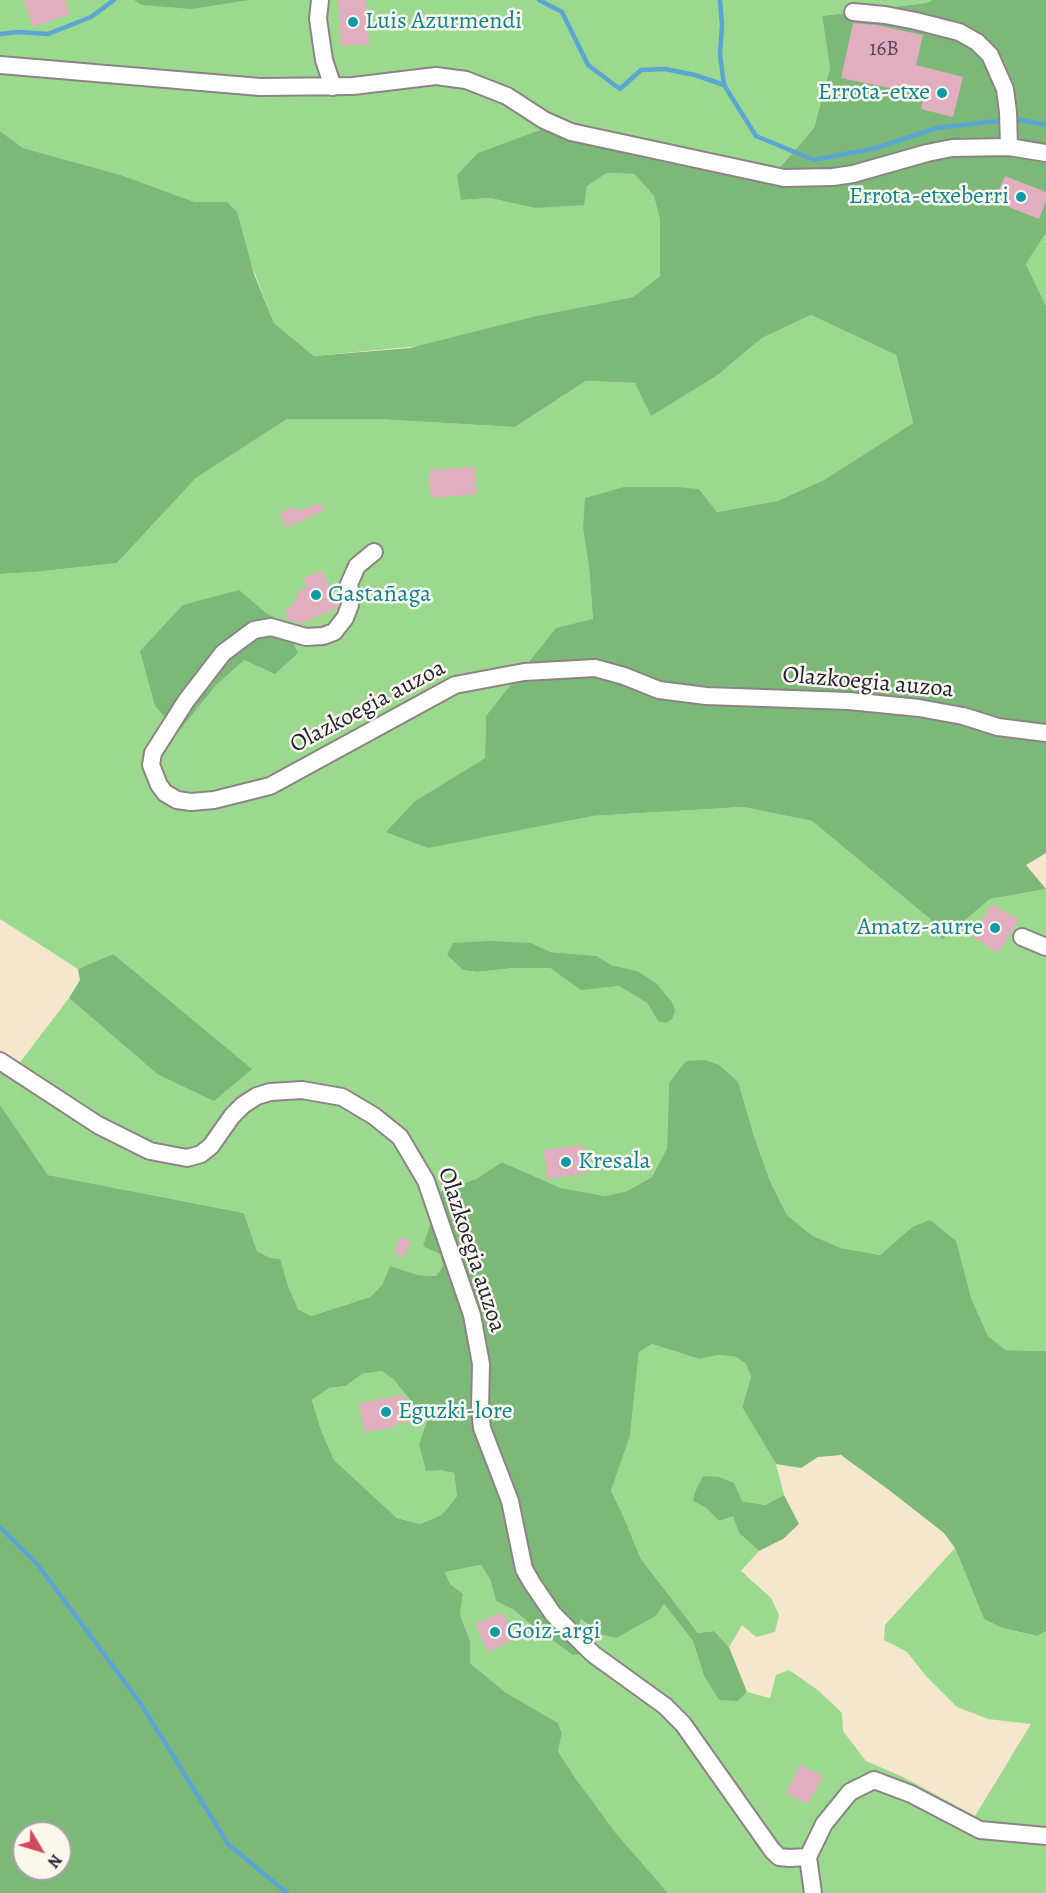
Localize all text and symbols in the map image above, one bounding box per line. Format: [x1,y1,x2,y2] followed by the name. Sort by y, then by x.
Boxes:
[365,8,522,36] place label: Luis Azurmendi
[346,15,360,29] marker: Luis Azurmendi
[869,37,899,63] house number: 16B
[818,79,930,107] place label: Errota-etxe
[935,86,949,100] marker: Errota-etxe
[849,183,1009,211] place label: Errota-etxeberri
[1014,190,1028,204] marker: Errota-etxeberri
[328,581,431,609] place label: Gastañaga
[309,588,323,602] marker: Gastañaga
[285,654,451,760] street label: Olazkoegia auzoa
[781,661,955,705] street label: Olazkoegia auzoa
[857,914,983,942] place label: Amatz-aurre
[988,921,1002,935] marker: Amatz-aurre
[578,1148,651,1176] place label: Kresala
[559,1155,573,1169] marker: Kresala
[431,1164,511,1336] street label: Olazkoegia auzoa
[398,1398,513,1426] place label: Eguzki-lore
[379,1405,393,1419] marker: Eguzki-lore
[507,1618,601,1646] place label: Goiz-argi
[488,1625,502,1639] marker: Goiz-argi
[12,1821,72,1881] north arrow
[42,1849,67,1872] text: N

